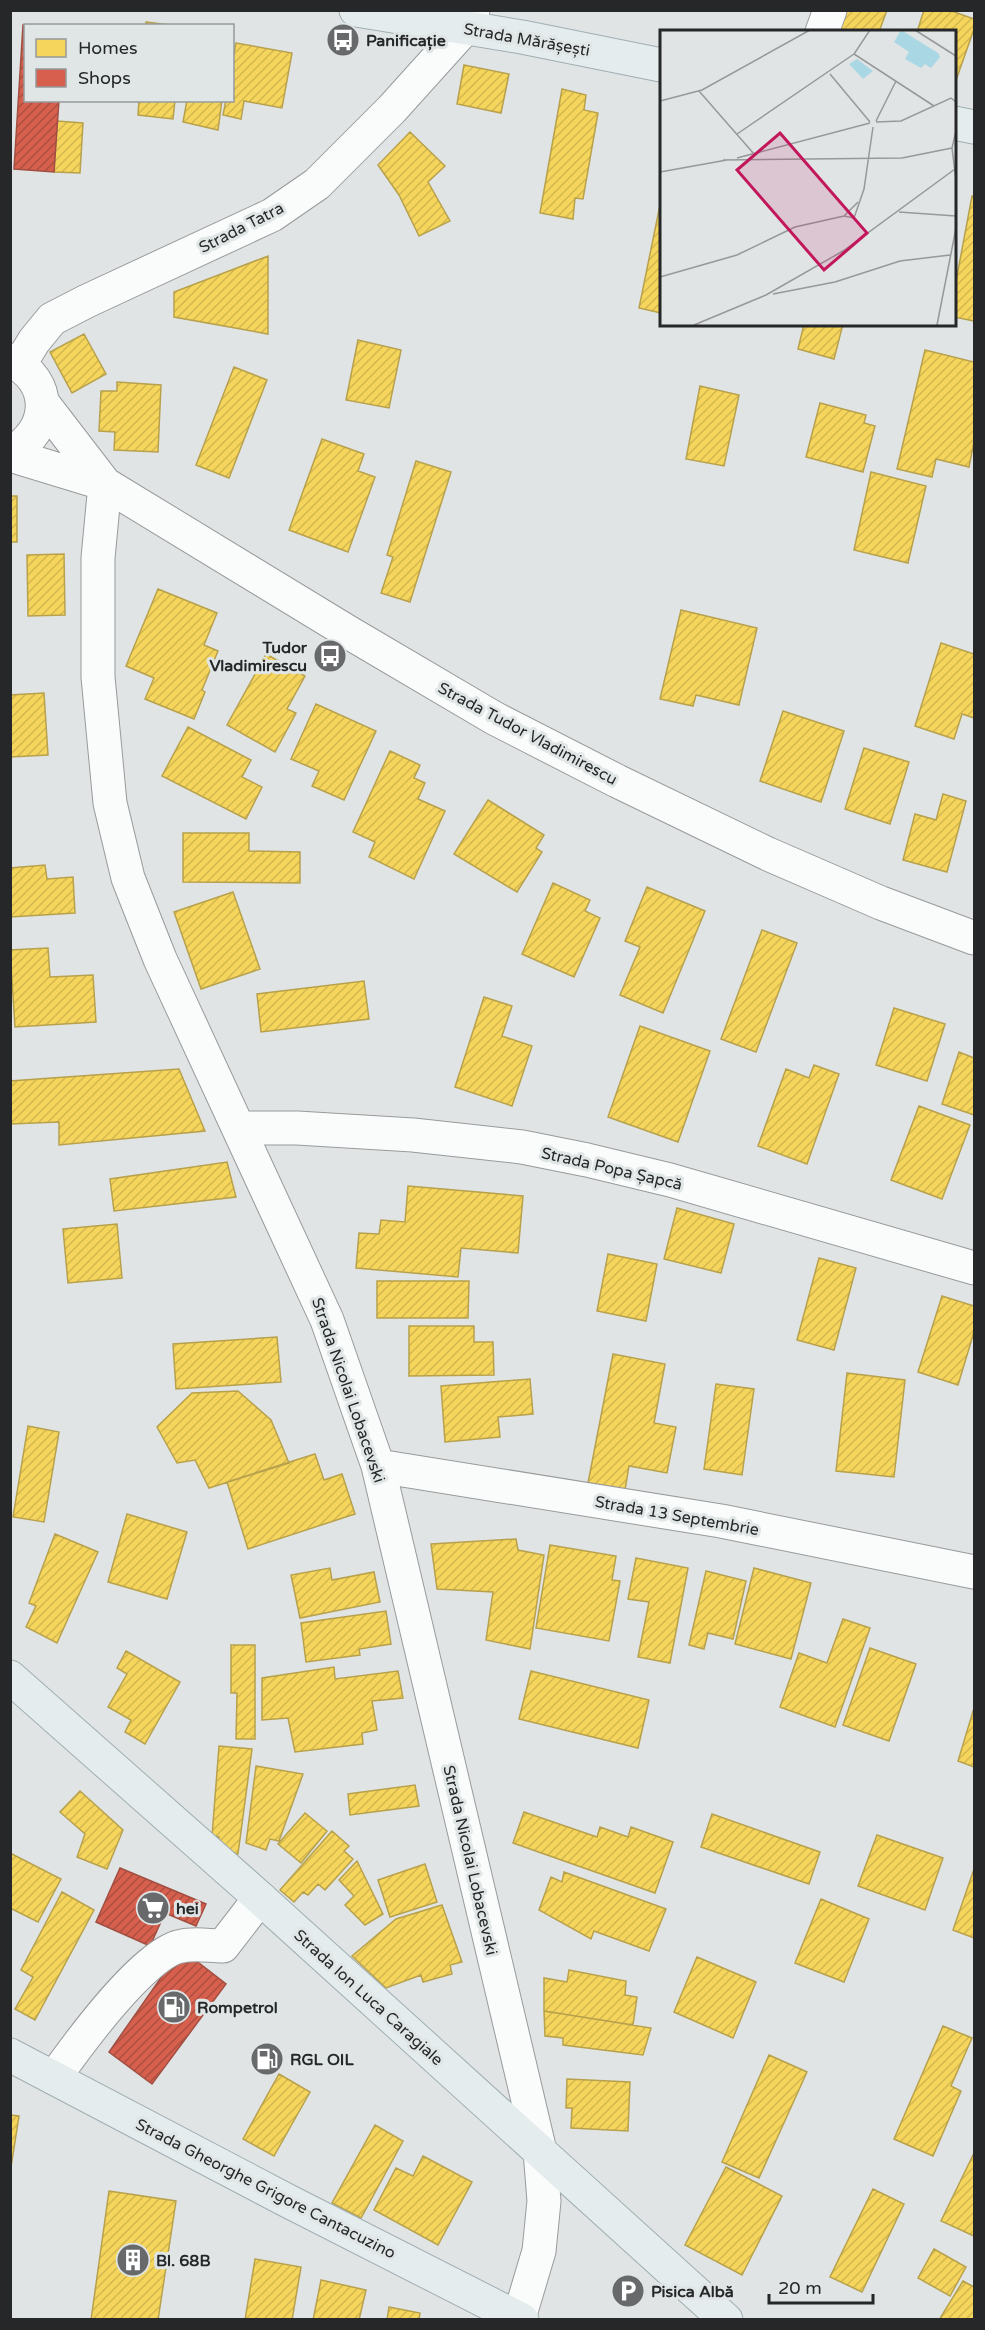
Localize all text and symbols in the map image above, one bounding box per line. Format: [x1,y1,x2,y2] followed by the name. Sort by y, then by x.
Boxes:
[462,19,592,61] street label: Strada Mărășești
[325,22,361,58] bus stop icon: Panificație
[24,24,234,102] legend
[660,30,955,326] inset map
[366,31,446,51] place label: Panificație
[78,37,138,59] text: Homes
[78,67,131,89] text: Shops
[196,198,287,258] street label: Strada Tatra
[209,638,308,676] place label: Tudor Vladimirescu
[312,638,348,674] bus stop icon: Tudor Vladimirescu
[434,678,621,790] street label: Strada Tudor Vladimirescu
[539,1143,684,1195] street label: Strada Popa Șapcă
[307,1295,389,1485] street label: Strada Nicolai Lobacevski
[593,1492,760,1540] street label: Strada 13 Septembrie
[438,1763,502,1957] street label: Strada Nicolai Lobacevski
[135,1890,171,1926] supermarket icon: hei
[176,1899,199,1919] place label: hei
[290,1925,447,2070] street label: Strada Ion Luca Caragiale
[156,1989,192,2025] fuel station icon: Rompetrol
[197,1998,278,2018] place label: Rompetrol
[249,2041,285,2077] fuel station icon: RGL OIL
[290,2050,354,2070] place label: RGL OIL
[132,2114,399,2263] street label: Strada Gheorghe Grigore Cantacuzino
[115,2242,151,2278] building icon: Bl. 68B
[156,2251,210,2271] place label: Bl. 68B
[769,2267,872,2305] scale bar
[610,2273,646,2309] parking icon: Pisica Albă
[778,2277,822,2299] text: 20 m
[651,2282,734,2302] place label: Pisica Albă

